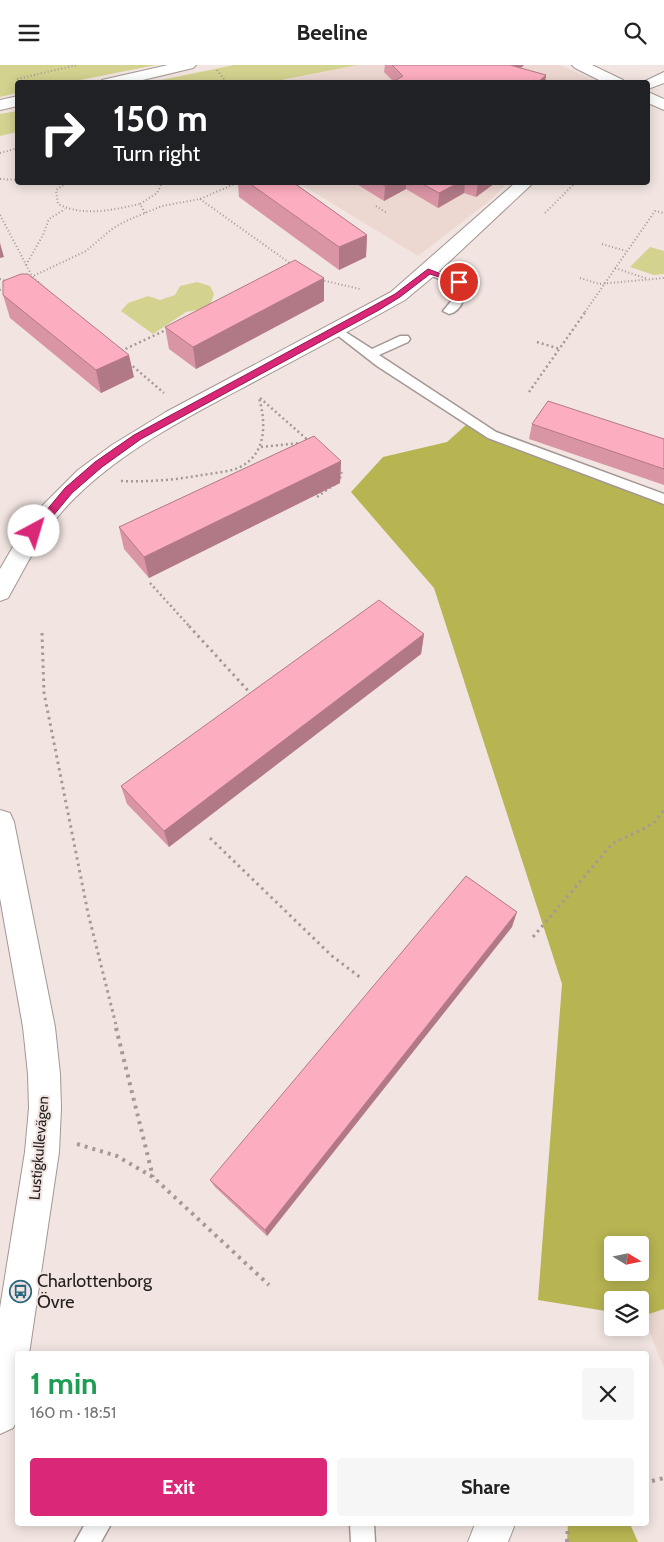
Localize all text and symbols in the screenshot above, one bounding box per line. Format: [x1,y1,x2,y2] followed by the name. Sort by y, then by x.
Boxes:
[15,19,43,47] icon: menu
[297,19,367,46] text: Beeline
[621,19,649,47] icon: search
[113,97,208,140] text: 150 m
[30,100,95,165] icon: right
[113,140,200,167] text: Turn right
[438,261,480,303] pin
[445,268,473,296] icon: arrive
[7,504,59,556] position arrow
[25,1095,53,1201] street label: Lustigkullevägen
[604,1236,649,1281] north arrow
[604,1236,649,1336] map controls
[37,1270,153,1313] place label: Charlottenborg Övre
[9,1279,33,1303] bus stop icon: Charlottenborg Övre
[604,1291,649,1336] button: layers
[30,1365,98,1402] text: 1 min
[582,1368,634,1420] button: close
[30,1403,116,1422] text: 160 m · 18:51
[30,1458,327,1516] button: Exit
[337,1458,634,1516] button: Share

